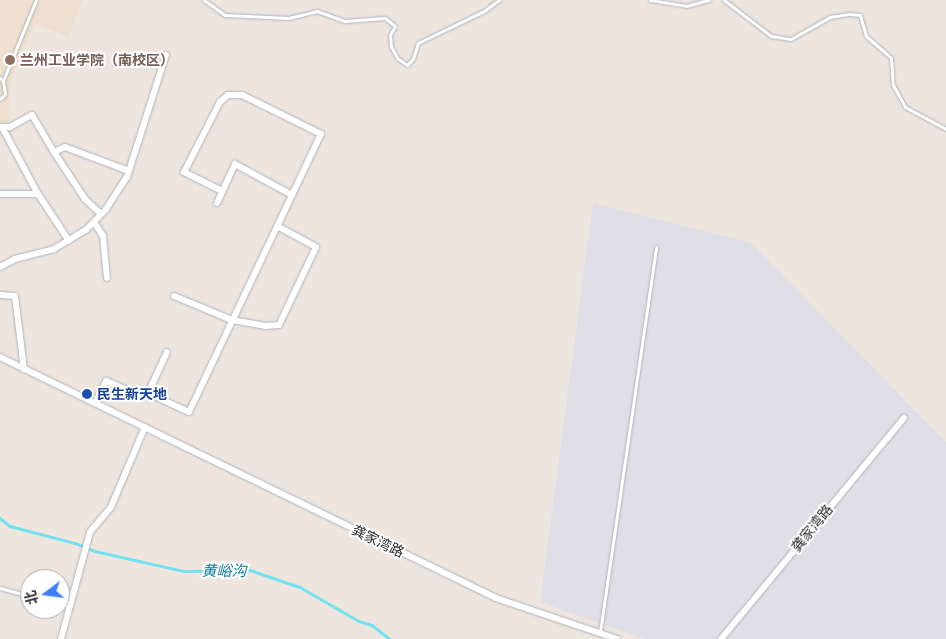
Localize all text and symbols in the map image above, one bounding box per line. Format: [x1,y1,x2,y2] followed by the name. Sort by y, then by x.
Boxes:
[20,52,174,68] place label: 兰州工业学院（南校区）
[4,54,16,66] marker: 兰州工业学院（南校区）
[97,386,167,402] place label: 民生新天地
[81,388,93,400] marker: 民生新天地
[788,501,836,555] street label: 龚家湾路
[349,521,407,561] street label: 龚家湾路
[202,562,246,580] water label: 黄峪沟
[20,569,70,619] north arrow
[19,588,43,607] text: 北

